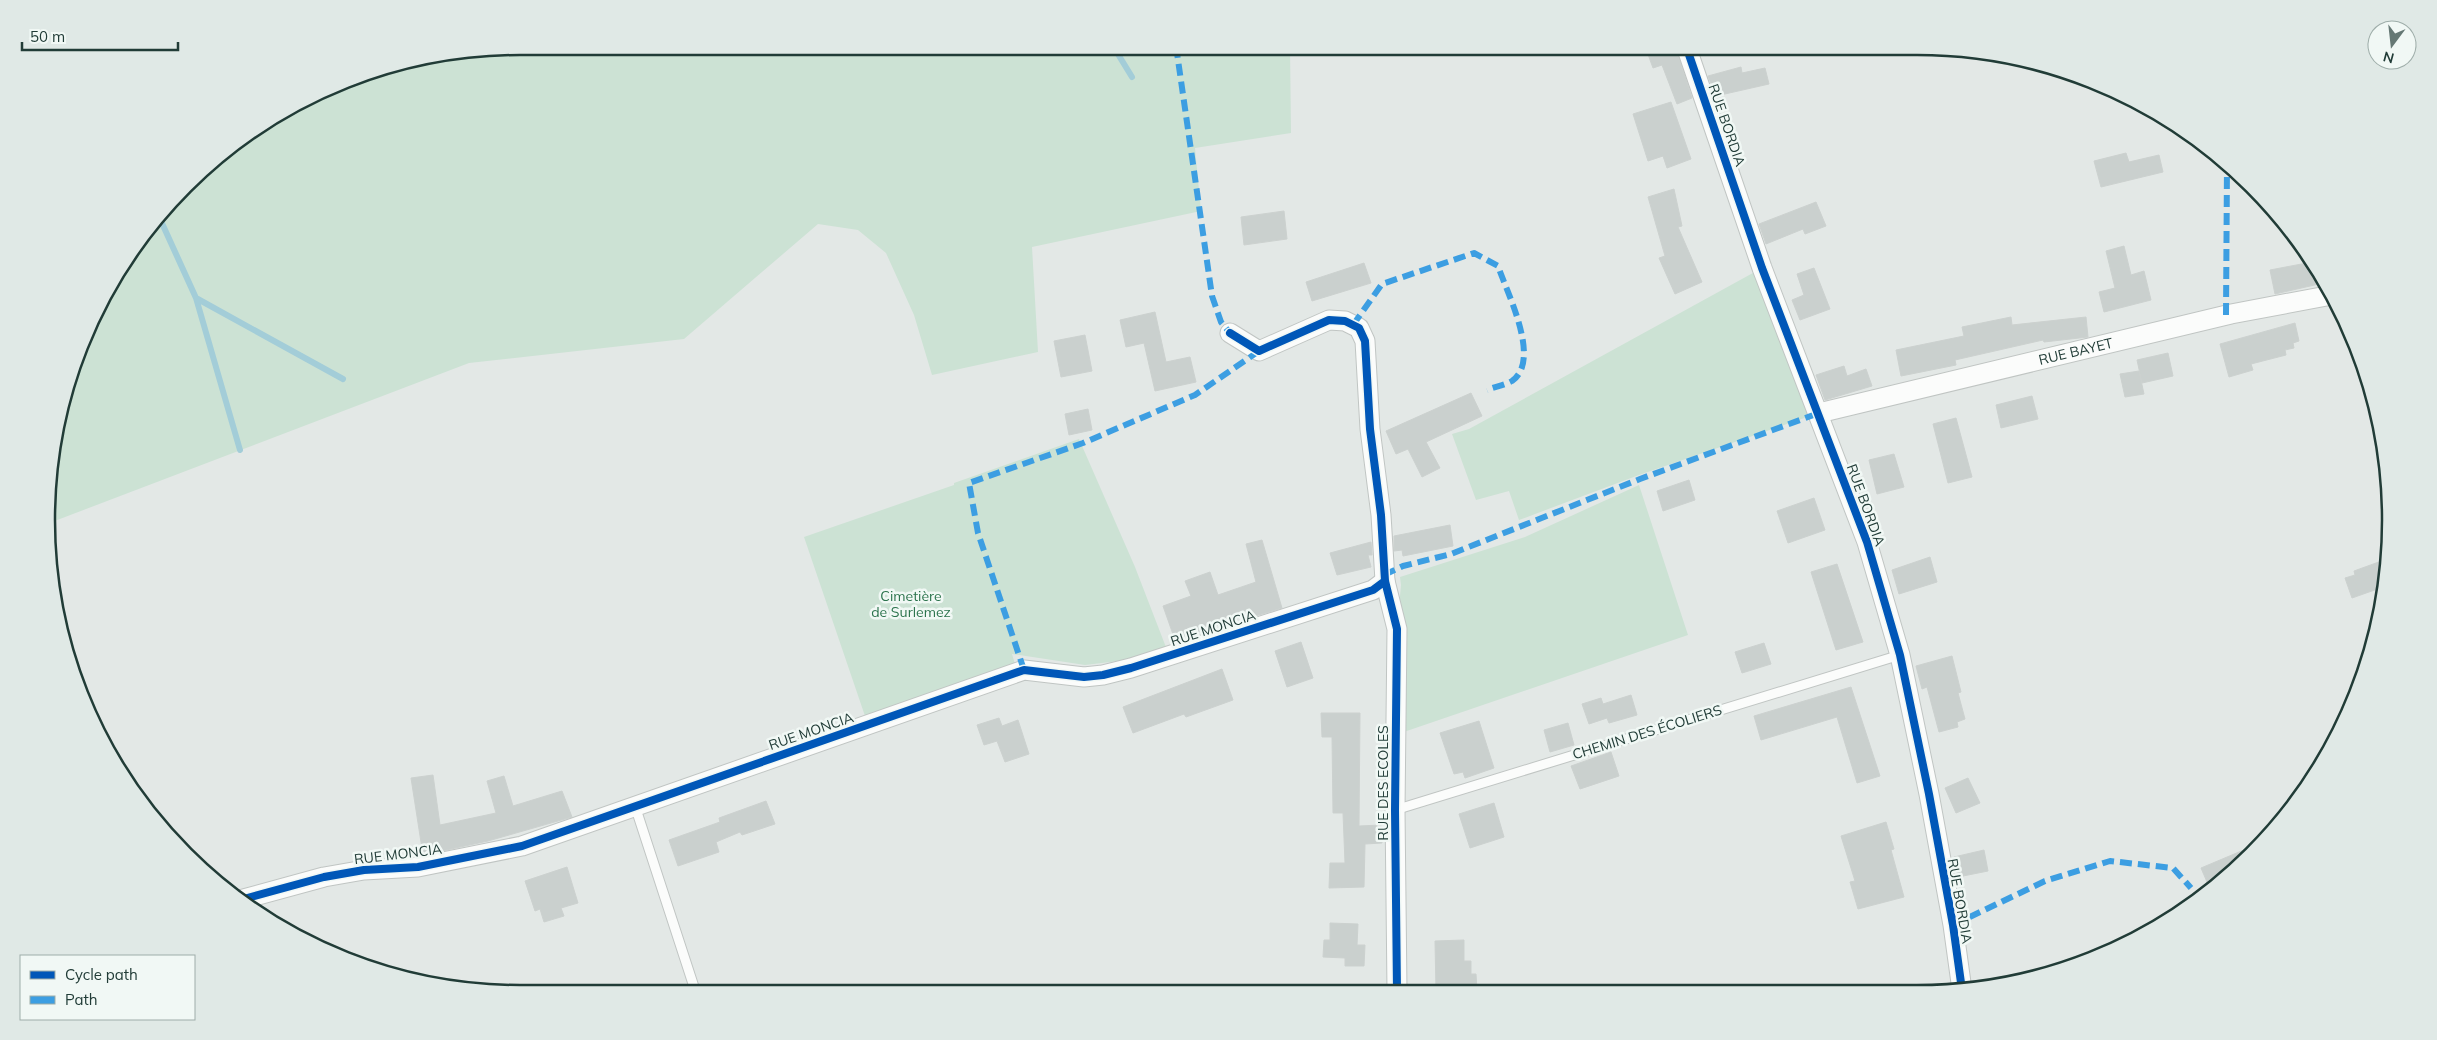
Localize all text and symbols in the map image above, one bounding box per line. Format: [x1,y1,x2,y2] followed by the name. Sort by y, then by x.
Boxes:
[22,20,179,52] scale bar
[2367,20,2417,70] north arrow
[30,27,65,46] text: 50 m
[2381,47,2396,68] text: N
[1704,81,1750,169] street label: RUE BORDIA
[2037,334,2115,369] street label: RUE BAYET
[1843,461,1889,549] street label: RUE BORDIA
[871,587,951,621] park label: Cimetière de Surlemez
[1168,606,1259,650] street label: RUE MONCIA
[1570,701,1724,763] street label: CHEMIN DES ÉCOLIERS
[766,708,856,754] street label: RUE MONCIA
[1374,725,1392,841] street label: RUE DES ECOLES
[353,840,444,868] street label: RUE MONCIA
[1944,857,1976,946] street label: RUE BORDIA
[20,955,195,1020] legend
[65,965,138,984] text: Cycle path
[65,990,97,1009] text: Path

